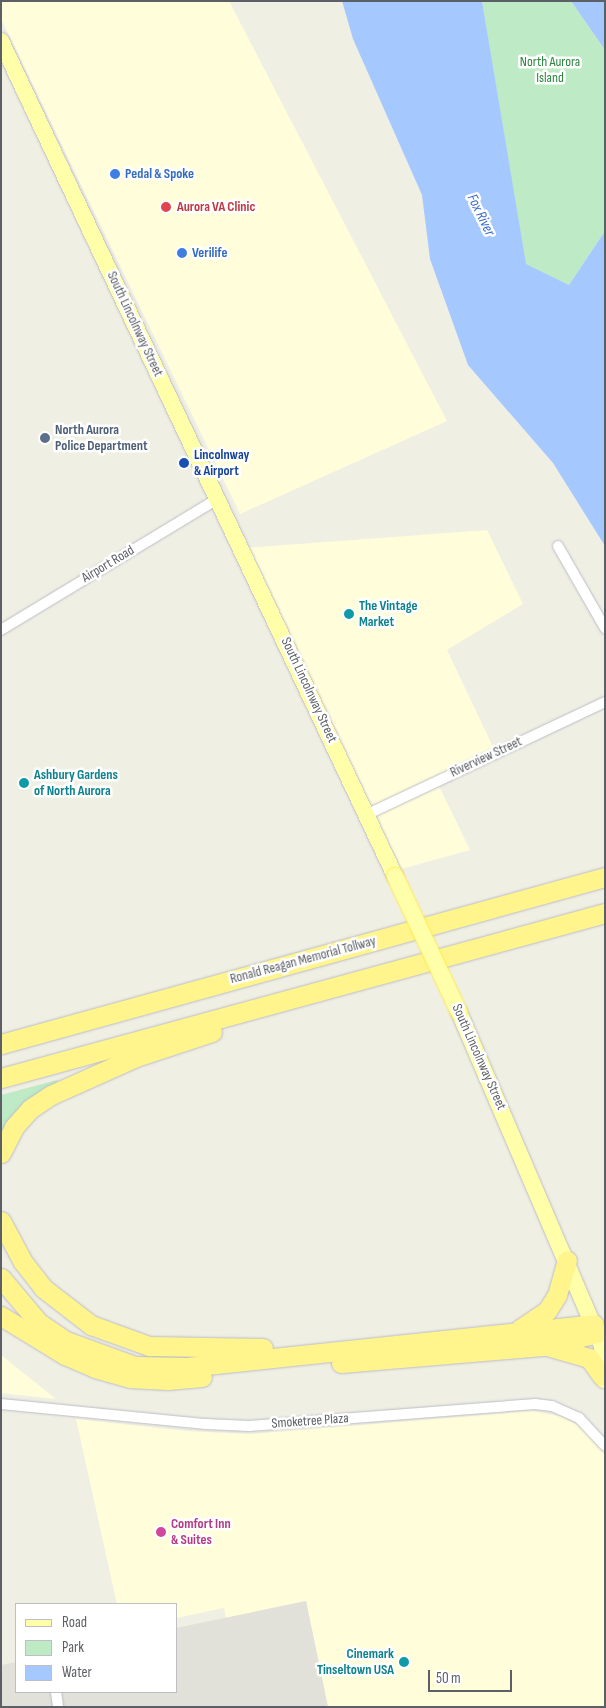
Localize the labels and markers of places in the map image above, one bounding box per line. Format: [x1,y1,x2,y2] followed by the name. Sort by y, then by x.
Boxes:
[125,166,194,182] place label: Pedal & Spoke
[109,168,121,180] marker: Pedal & Spoke
[177,199,255,215] place label: Aurora VA Clinic
[159,200,173,214] marker: Aurora VA Clinic
[192,245,227,261] place label: Verilife
[176,247,188,259] marker: Verilife
[55,422,148,454] place label: North Aurora Police Department
[39,432,51,444] marker: North Aurora Police Department
[194,447,249,480] place label: Lincolnway & Airport
[178,457,190,469] marker: Lincolnway & Airport
[359,598,418,630] place label: The Vintage Market
[343,608,355,620] marker: The Vintage Market
[34,767,118,800] place label: Ashbury Gardens of North Aurora
[18,777,30,789] marker: Ashbury Gardens of North Aurora
[171,1516,231,1548] place label: Comfort Inn & Suites
[155,1526,167,1538] marker: Comfort Inn & Suites
[317,1646,394,1678] place label: Cinemark Tinseltown USA
[398,1656,410,1668] marker: Cinemark Tinseltown USA

